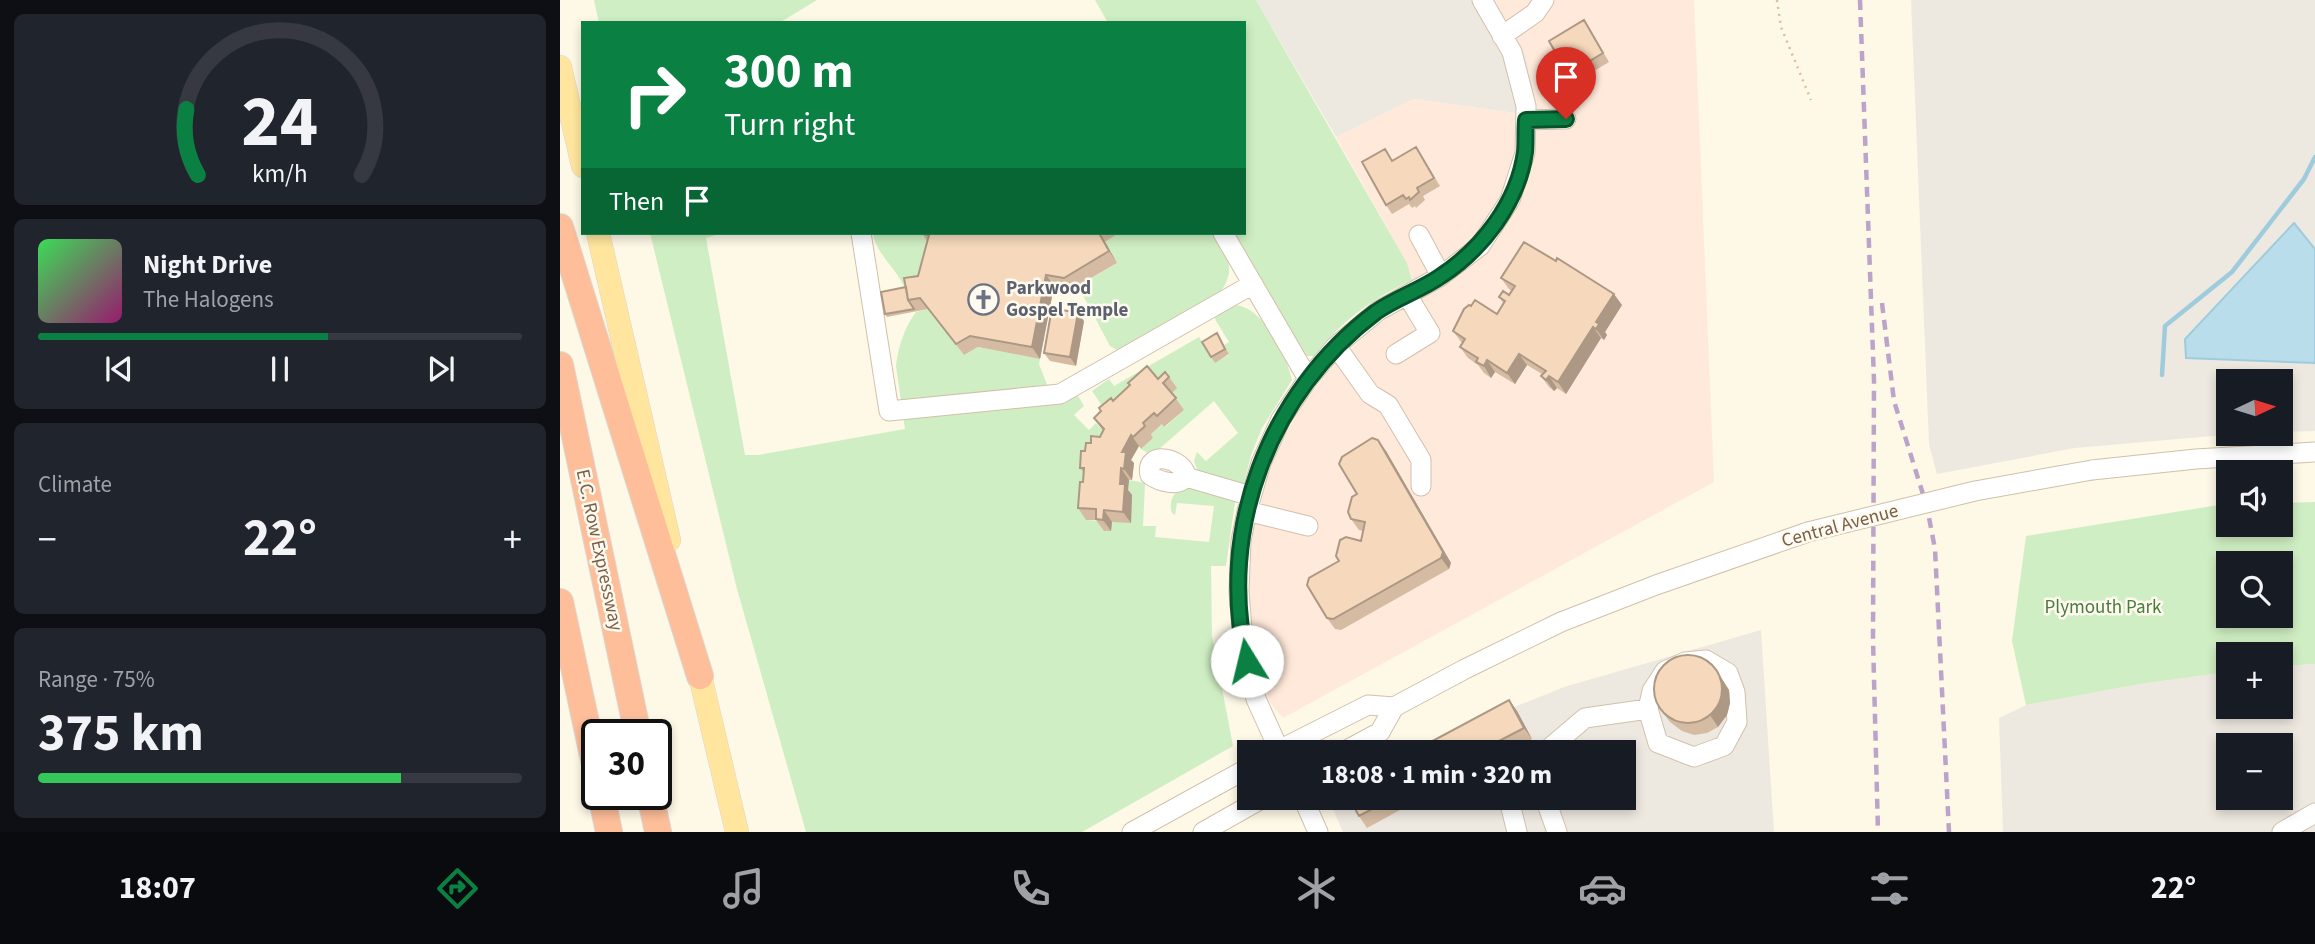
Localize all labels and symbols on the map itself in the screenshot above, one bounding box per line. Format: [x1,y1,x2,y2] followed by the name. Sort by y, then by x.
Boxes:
[1536,47,1596,119] pin
[1006,275,1129,324] place label: Parkwood Gospel Temple
[966,282,1000,316] church icon: Parkwood Gospel Temple
[2216,369,2292,446] north arrow
[569,467,629,633] street label: E.C. Row Expressway
[1779,497,1901,555] street label: Central Avenue
[2045,594,2162,621] park label: Plymouth Park
[1210,624,1284,698] position arrow
[581,719,672,810] speed limit sign: 30

